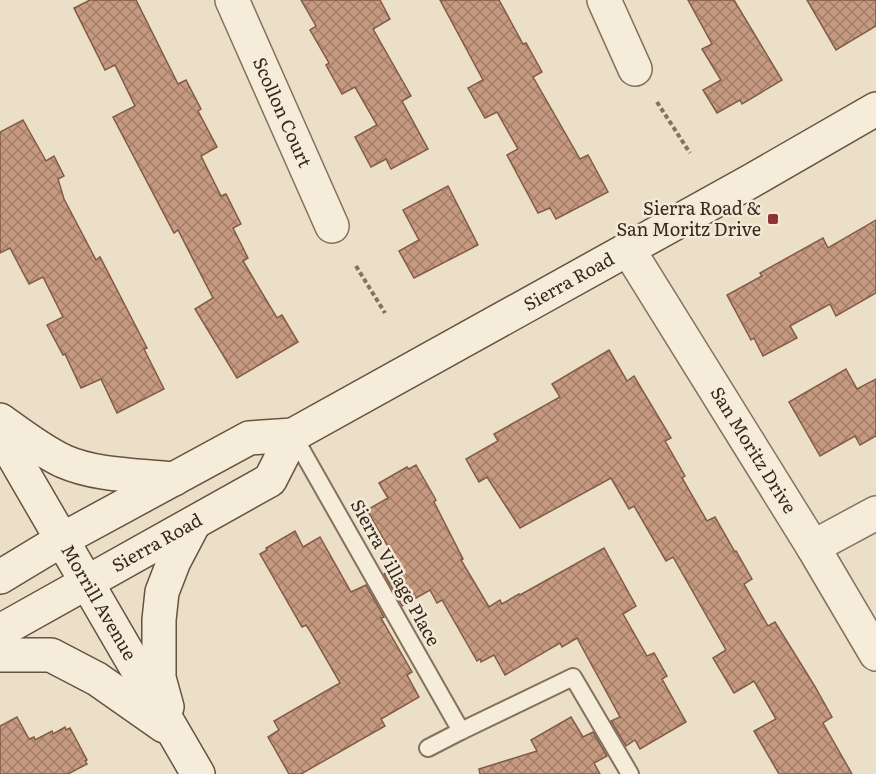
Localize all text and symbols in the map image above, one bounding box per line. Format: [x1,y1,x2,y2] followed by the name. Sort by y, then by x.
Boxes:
[247,52,320,172] street label: Scollon Court
[616,194,761,242] place label: Sierra Road & San Moritz Drive
[766,212,780,226] marker: Sierra Road & San Moritz Drive
[518,245,619,317] street label: Sierra Road
[705,381,804,518] street label: San Moritz Drive
[345,494,448,651] street label: Sierra Village Place
[106,506,207,578] street label: Sierra Road
[55,539,144,665] street label: Morrill Avenue

